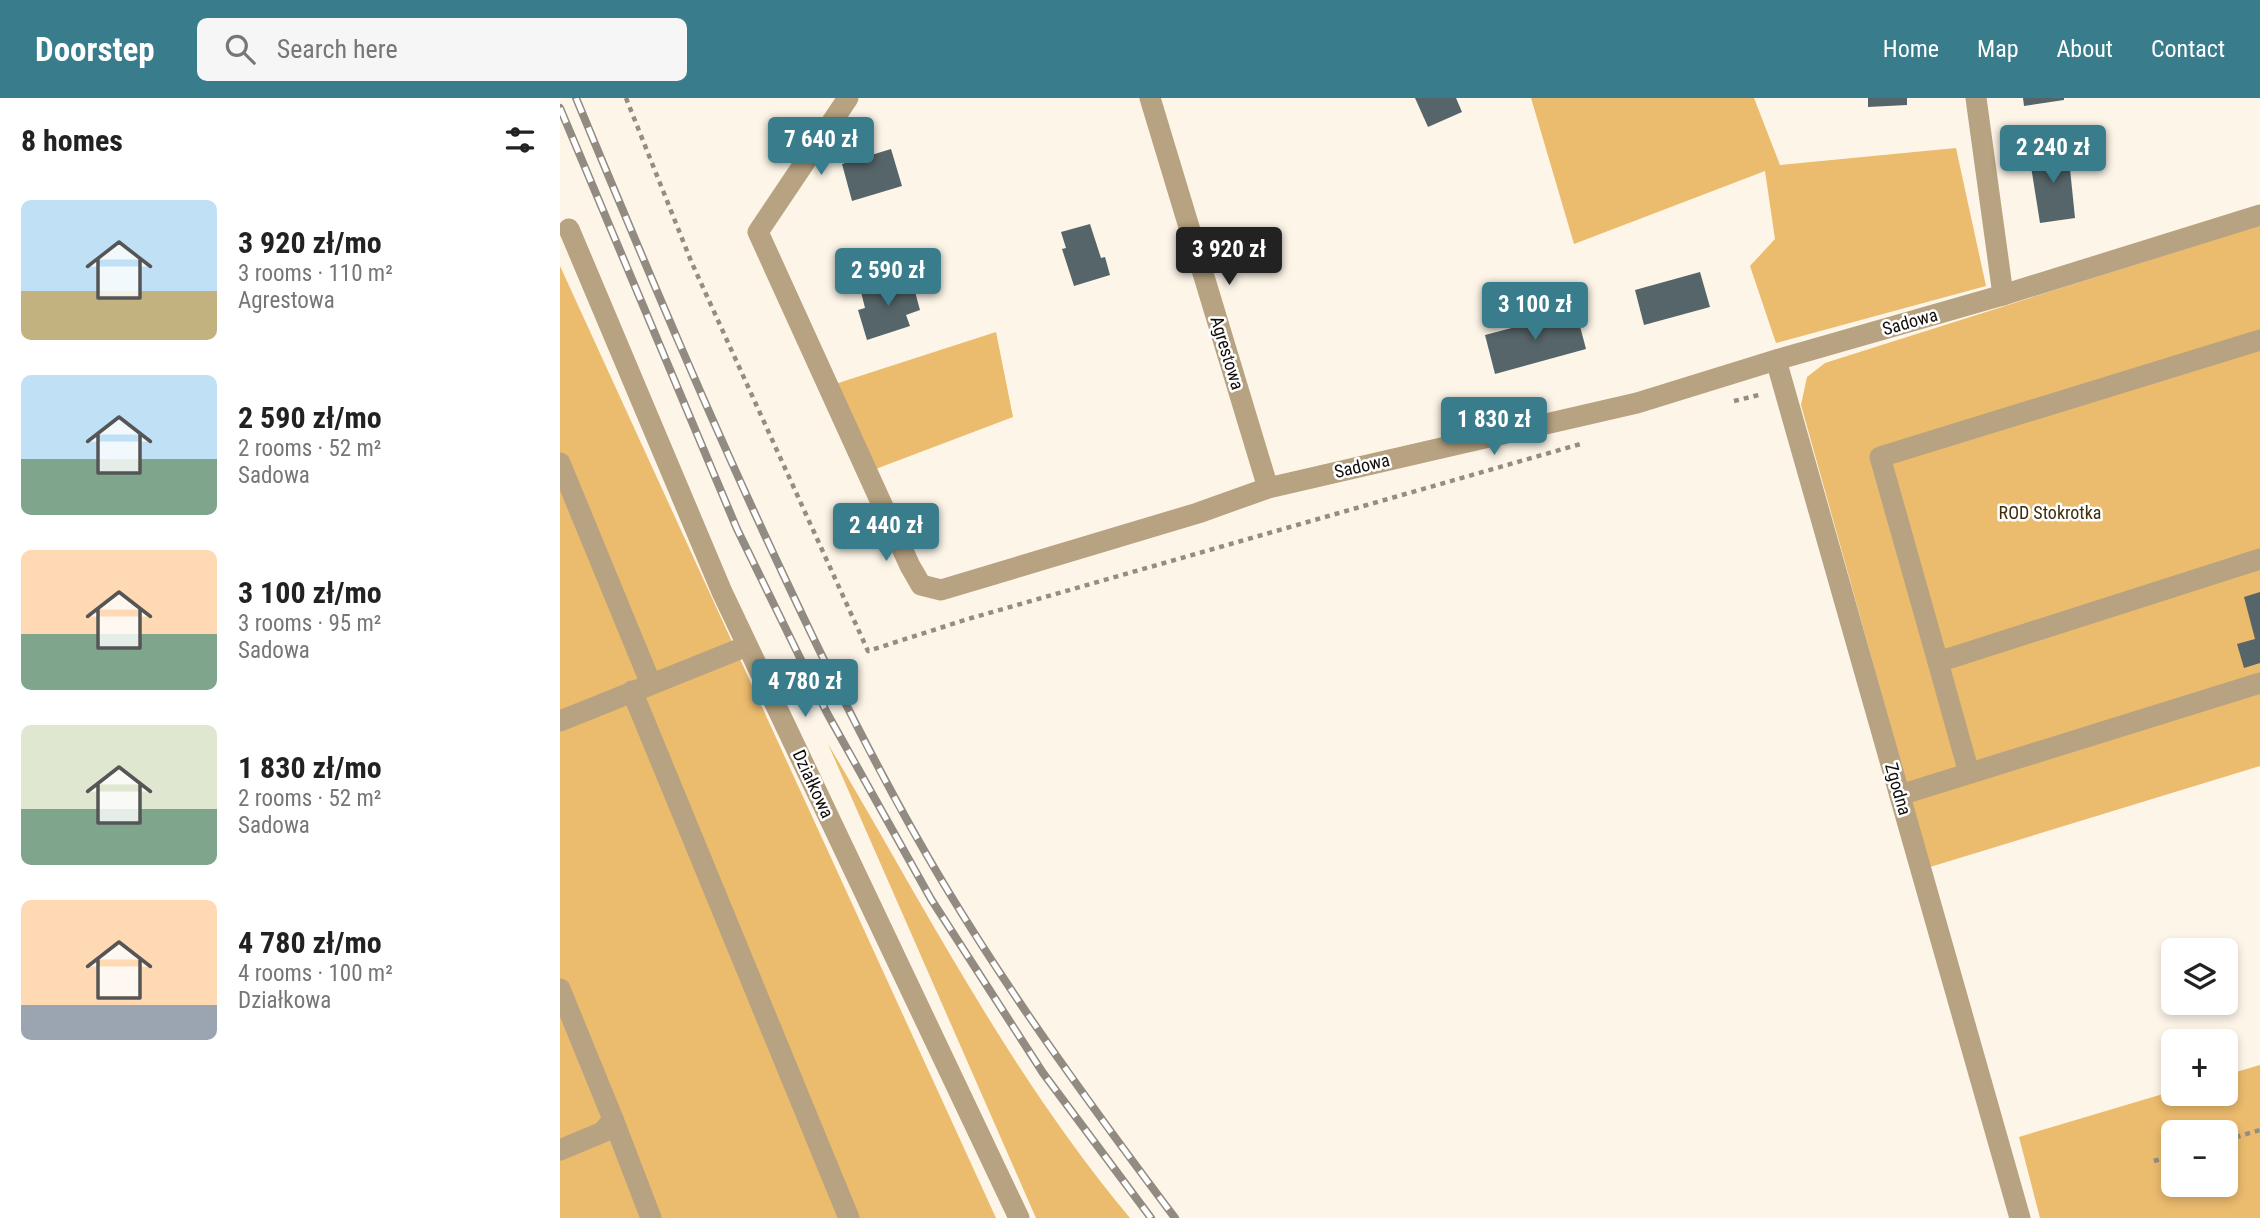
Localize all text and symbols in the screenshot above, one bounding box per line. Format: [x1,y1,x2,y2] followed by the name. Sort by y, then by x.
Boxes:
[197,18,687,81] search box
[35,30,155,69] text: Doorstep
[221,30,259,68] icon: search
[277,34,398,64] text: Search here
[1883,35,1939,63] text: Home
[1977,35,2019,63] text: Map
[2057,35,2113,63] text: About
[2151,35,2225,63] text: Contact
[749,118,893,177] pin: 7 640 zł
[501,121,539,159] icon: filters
[21,123,123,158] text: 8 homes
[784,126,858,153] text: 7 640 zł
[1981,126,2125,185] pin: 2 240 zł
[2016,134,2090,161] text: 2 240 zł
[238,225,382,260] text: 3 920 zł/mo
[77,228,161,312] icon: home
[1157,228,1301,287] pin: 3 920 zł
[1192,236,1266,263] text: 3 920 zł
[816,248,960,308] pin: 2 590 zł
[851,257,925,284] text: 2 590 zł
[238,260,393,287] text: 3 rooms · 110 m²
[1463,282,1607,342] pin: 3 100 zł
[238,287,335,314] text: Agrestowa
[1498,291,1572,318] text: 3 100 zł
[1880,304,1940,339] street label: Sadowa
[1206,314,1249,392] street label: Agrestowa
[1422,398,1566,457] pin: 1 830 zł
[238,400,382,435] text: 2 590 zł/mo
[77,403,161,487] icon: home
[1457,406,1531,433] text: 1 830 zł
[238,435,381,462] text: 2 rooms · 52 m²
[1332,449,1392,482] street label: Sadowa
[238,462,310,489] text: Sadowa
[1999,502,2101,523] park label: ROD Stokrotka
[814,504,958,563] pin: 2 440 zł
[849,512,923,539] text: 2 440 zł
[238,575,382,610] text: 3 100 zł/mo
[77,578,161,662] icon: home
[238,610,381,637] text: 3 rooms · 95 m²
[238,637,310,664] text: Sadowa
[733,660,877,719] pin: 4 780 zł
[768,668,842,695] text: 4 780 zł
[789,746,838,821] street label: Działkowa
[238,750,382,785] text: 1 830 zł/mo
[77,753,161,837] icon: home
[1881,760,1916,817] street label: Zgodna
[238,785,381,812] text: 2 rooms · 52 m²
[238,812,310,839] text: Sadowa
[238,925,382,960] text: 4 780 zł/mo
[77,928,161,1012] icon: home
[2161,938,2238,1197] map controls
[2161,938,2238,1015] button: layers
[238,960,393,987] text: 4 rooms · 100 m²
[238,987,331,1014] text: Działkowa
[2161,1029,2238,1106] button: +
[2161,1120,2238,1197] button: −

